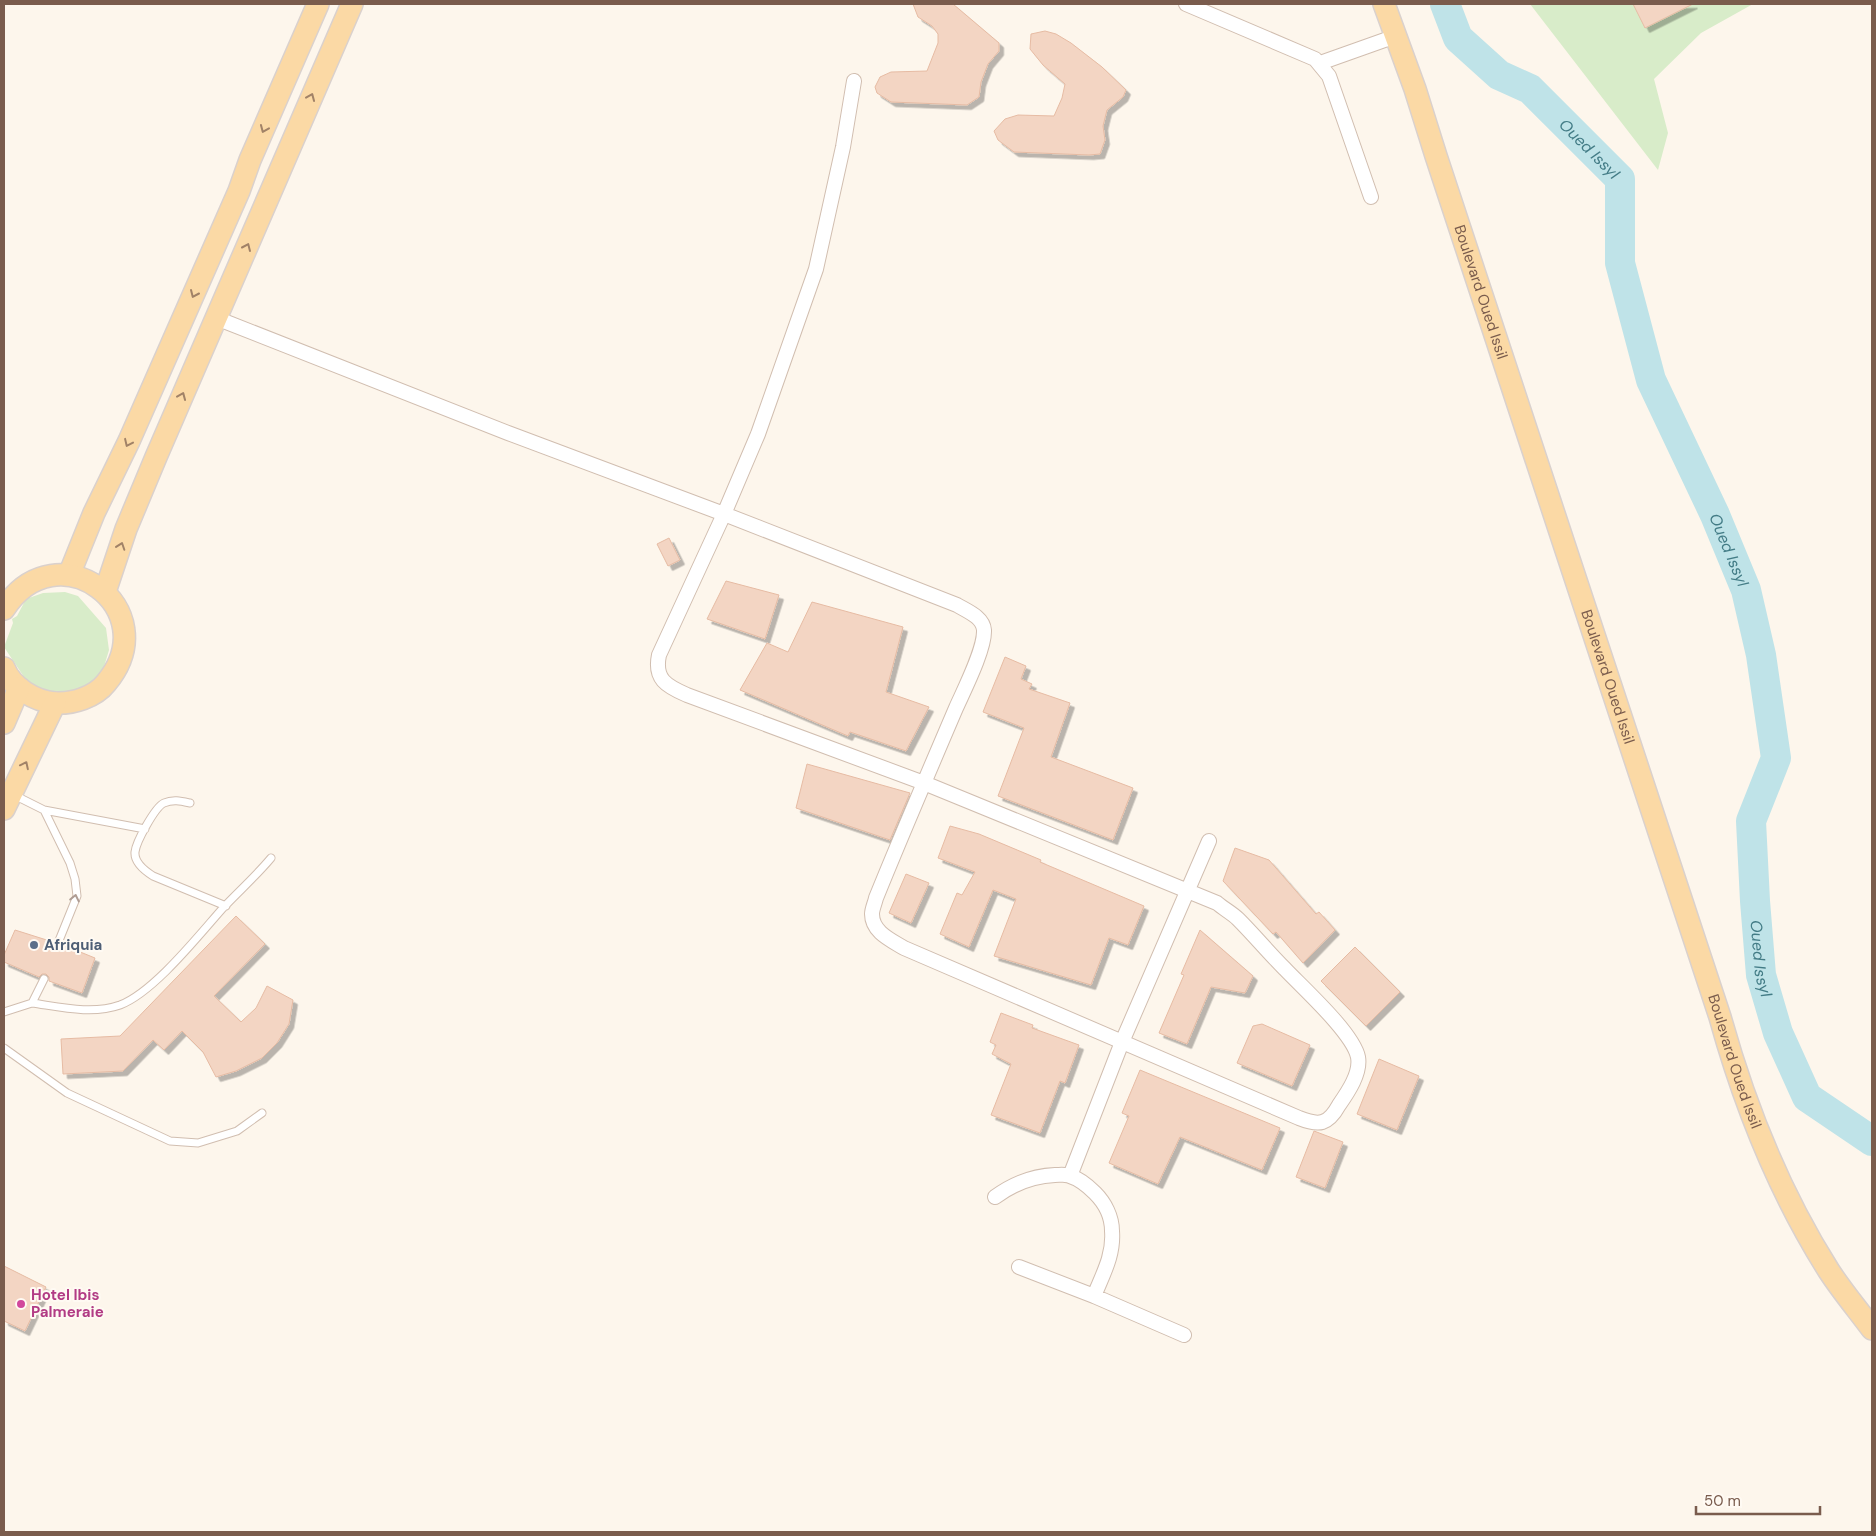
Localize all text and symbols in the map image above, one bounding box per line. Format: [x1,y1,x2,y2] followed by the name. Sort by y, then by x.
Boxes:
[305,93,316,102] one-way arrow
[1555,114,1625,184] water label: Oued Issyl
[259,124,270,133] one-way arrow
[1449,222,1512,362] street label: Boulevard Oued Issil
[241,243,251,252] one-way arrow
[189,289,200,298] one-way arrow
[176,392,187,401] one-way arrow
[124,438,134,447] one-way arrow
[1705,510,1754,590] water label: Oued Issyl
[115,542,125,551] one-way arrow
[1576,607,1639,746] street label: Boulevard Oued Issil
[19,761,29,770] one-way arrow
[69,894,79,902] one-way arrow
[1746,919,1777,1000] water label: Oued Issyl
[44,935,102,955] place label: Afriquia
[28,939,40,951] marker: Afriquia
[1703,992,1766,1131] street label: Boulevard Oued Issil
[31,1285,104,1322] place label: Hotel Ibis Palmeraie
[15,1298,27,1310] marker: Hotel Ibis Palmeraie
[1696,1484,1820,1516] scale bar
[1704,1491,1741,1511] text: 50 m

